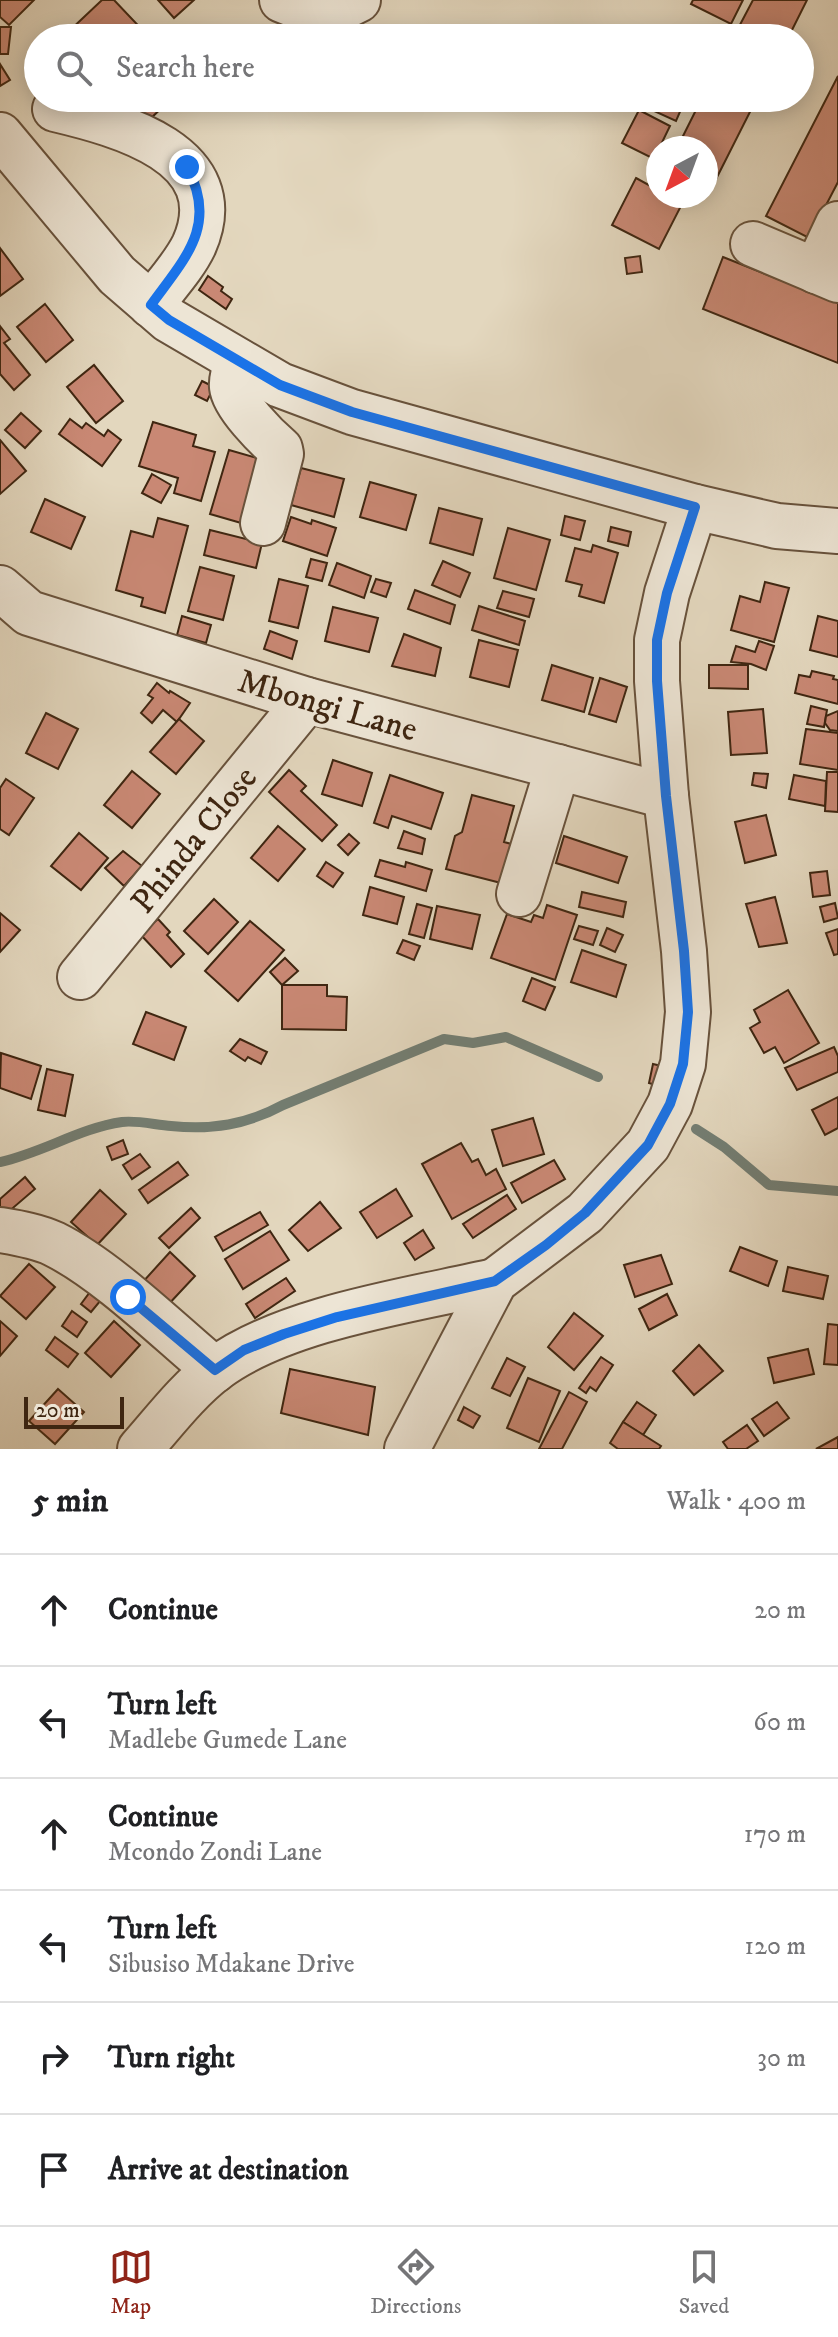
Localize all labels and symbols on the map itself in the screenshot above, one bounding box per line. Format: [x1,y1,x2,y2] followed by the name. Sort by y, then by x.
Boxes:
[646,136,718,208] north arrow
[169,149,205,185] route end
[233,660,422,752] street label: Mbongi Lane
[122,758,267,922] street label: Phinda Close
[110,1279,146,1315] route start
[24,1393,124,1429] scale bar

